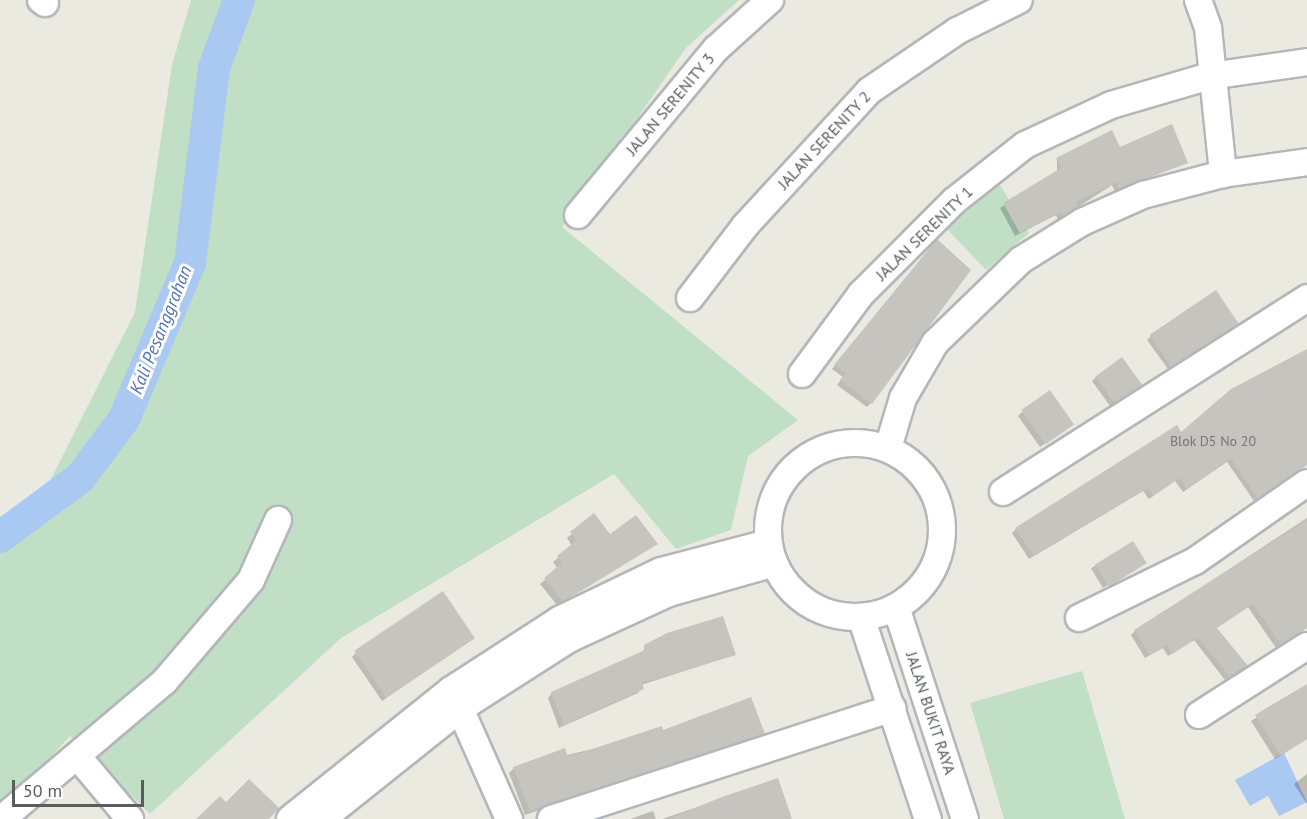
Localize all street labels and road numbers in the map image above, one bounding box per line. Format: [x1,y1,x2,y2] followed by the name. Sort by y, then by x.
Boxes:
[622,49,718,159] street label: JALAN SERENITY 3
[773,87,875,193] street label: JALAN SERENITY 2
[871,182,977,284] street label: JALAN SERENITY 1
[902,649,960,777] street label: JALAN BUKIT RAYA

